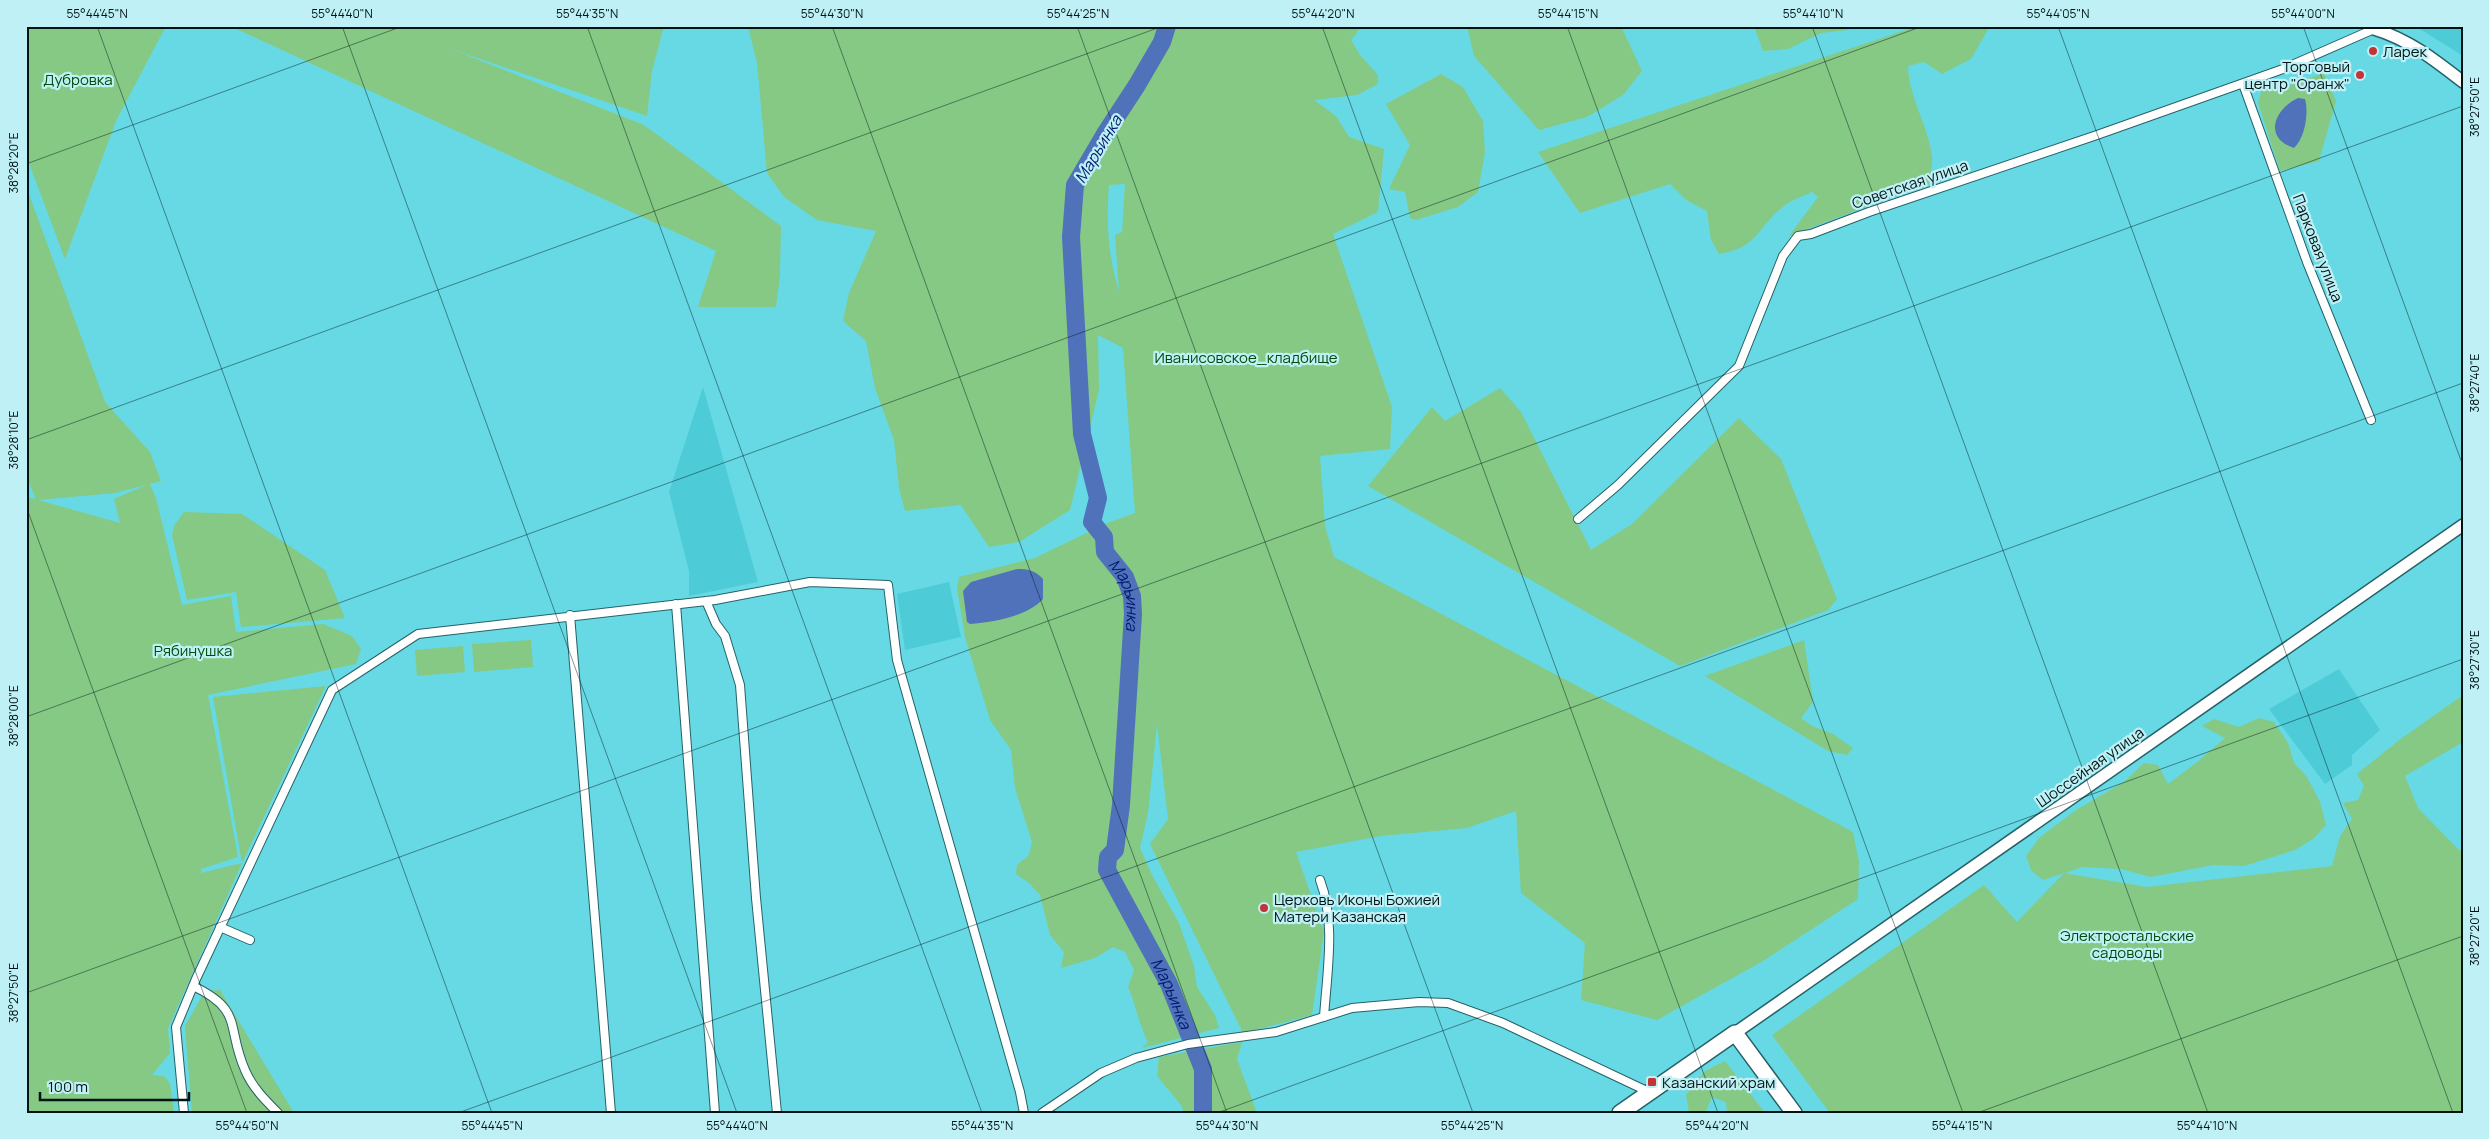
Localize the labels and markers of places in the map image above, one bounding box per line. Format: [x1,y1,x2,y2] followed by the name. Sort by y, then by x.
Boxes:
[2383,41,2427,62] place label: Ларек
[2367,45,2379,57] marker: Ларек
[2244,56,2350,94] place label: Торговый центр "Оранж"
[2354,69,2366,81] marker: Торговый центр "Оранж"
[1274,889,1440,927] place label: Церковь Иконы Божией Матери Казанская
[1258,902,1270,914] marker: Церковь Иконы Божией Матери Казанская
[1662,1072,1775,1093] place label: Казанский храм
[1646,1076,1658,1088] marker: Казанский храм

